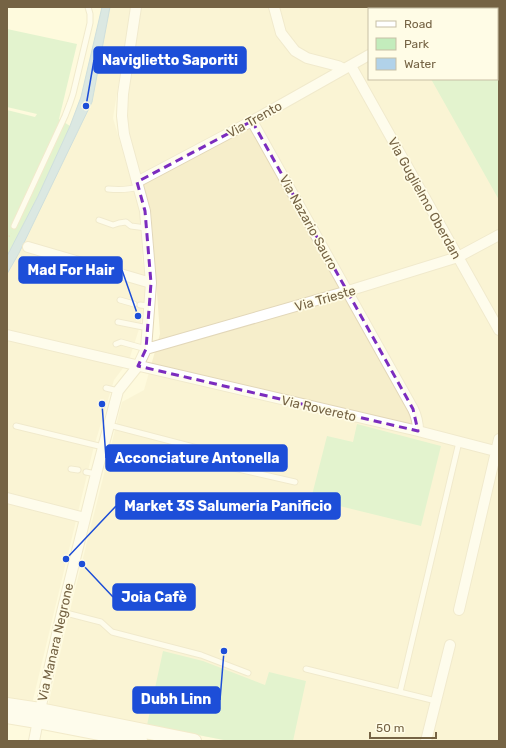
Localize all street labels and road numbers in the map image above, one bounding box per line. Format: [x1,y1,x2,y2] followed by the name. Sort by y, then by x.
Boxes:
[224,98,284,141] street label: Via Trento
[384,135,464,262] street label: Via Guglielmo Oberdan
[276,172,341,272] street label: Via Nazario Sauro
[293,283,357,314] street label: Via Trieste
[280,393,358,424] street label: Via Rovereto
[35,581,77,703] street label: Via Manara Negrone

